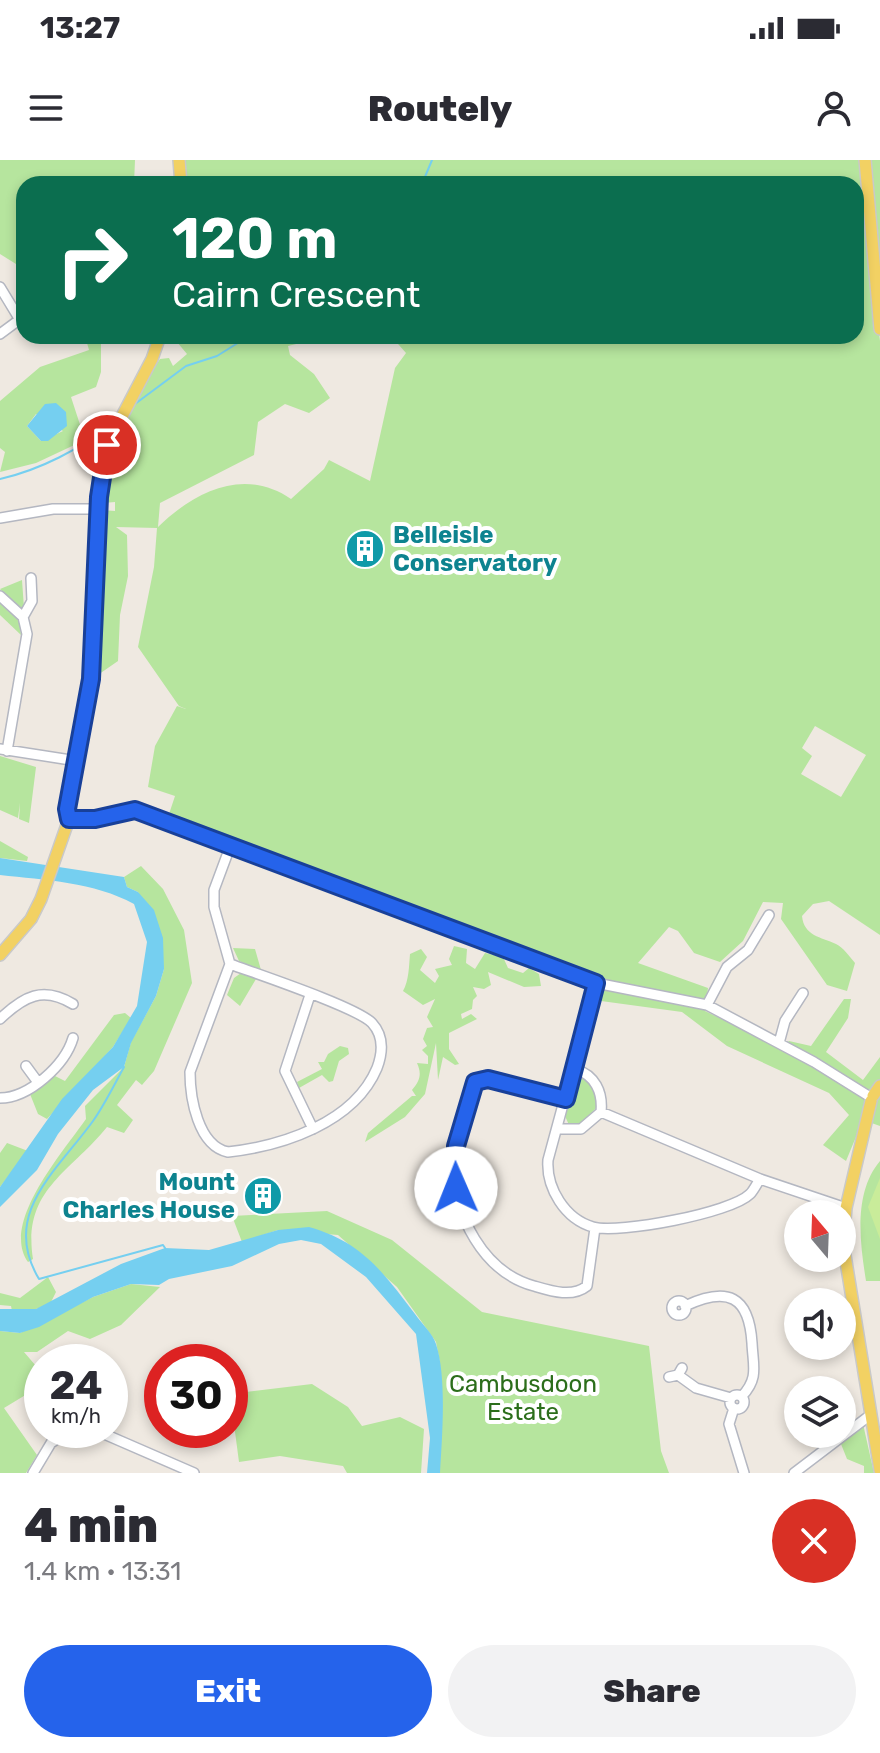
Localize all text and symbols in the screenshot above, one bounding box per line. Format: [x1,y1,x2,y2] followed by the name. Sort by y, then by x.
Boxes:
[40,10,120,46] text: 13:27
[24,86,68,130] icon: menu
[812,86,856,130] icon: person
[368,87,512,130] text: Routely
[172,206,338,272] text: 120 m
[40,208,144,312] icon: right
[172,273,420,316] text: Cairn Crescent
[73,411,141,479] pin
[85,423,129,467] icon: arrive
[393,521,557,577] place label: Belleisle Conservatory
[344,528,386,570] building icon: Belleisle Conservatory
[414,1146,498,1230] position arrow
[63,1168,235,1224] place label: Mount Charles House
[242,1175,284,1217] building icon: Mount Charles House
[784,1200,856,1272] north arrow
[784,1200,856,1448] map controls
[784,1288,856,1360] button: sound
[144,1344,248,1448] speed limit sign: 30
[49,1362,103,1409] text: 24
[449,1370,597,1426] park label: Cambusdoon Estate
[784,1376,856,1448] button: layers
[51,1404,101,1428] text: km/h
[24,1497,158,1554] text: 4 min
[772,1499,856,1583] button: close
[24,1556,181,1587] text: 1.4 km · 13:31
[24,1645,432,1737] button: Exit
[448,1645,856,1737] button: Share

